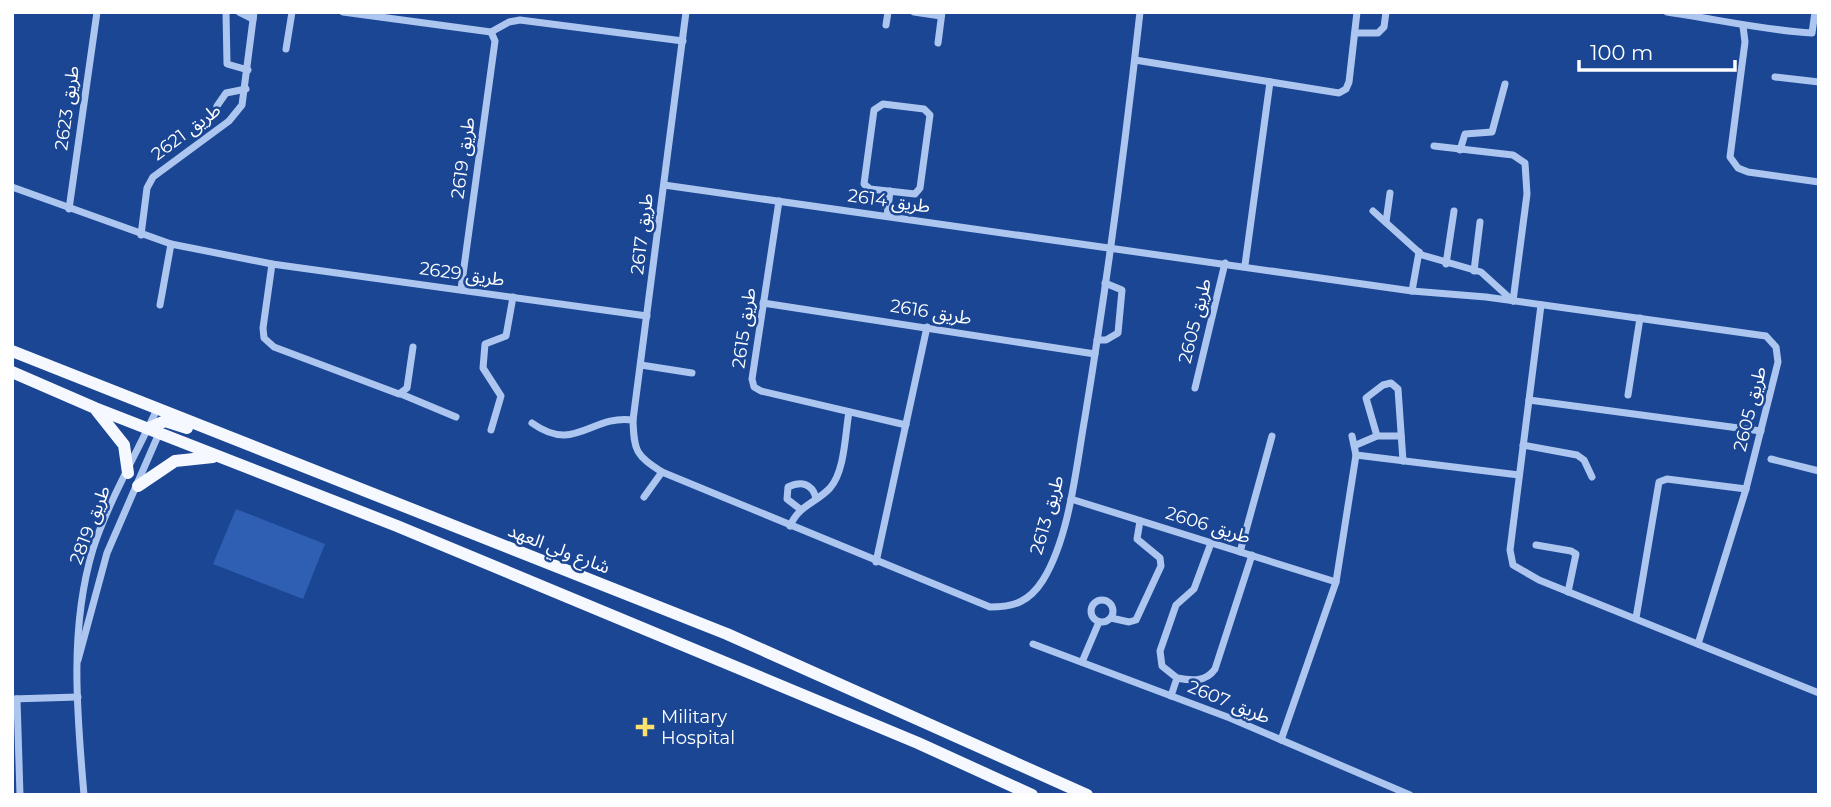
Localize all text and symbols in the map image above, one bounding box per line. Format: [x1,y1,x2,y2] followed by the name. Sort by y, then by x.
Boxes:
[1579,28,1735,72] scale bar
[1590,40,1653,65] text: 100 m
[50,64,84,152] street label: طريق 2623
[147,99,225,165] street label: طريق 2621
[446,116,480,200] street label: طريق 2619
[846,184,932,218] street label: طريق 2614
[626,192,658,276] street label: طريق 2617
[418,257,506,291] street label: طريق 2629
[1174,276,1216,366] street label: طريق 2605
[727,286,761,370] street label: طريق 2615
[889,295,973,329] street label: طريق 2616
[1729,364,1771,454] street label: طريق 2605
[1025,473,1069,557] street label: طريق 2613
[65,483,115,567] street label: طريق 2819
[1163,502,1253,548] street label: طريق 2606
[504,519,613,581] street label: شارع ولي العهد
[1185,676,1273,728] street label: طريق 2607
[661,706,735,749] place label: Military Hospital
[635,717,655,737] marker: Military Hospital

